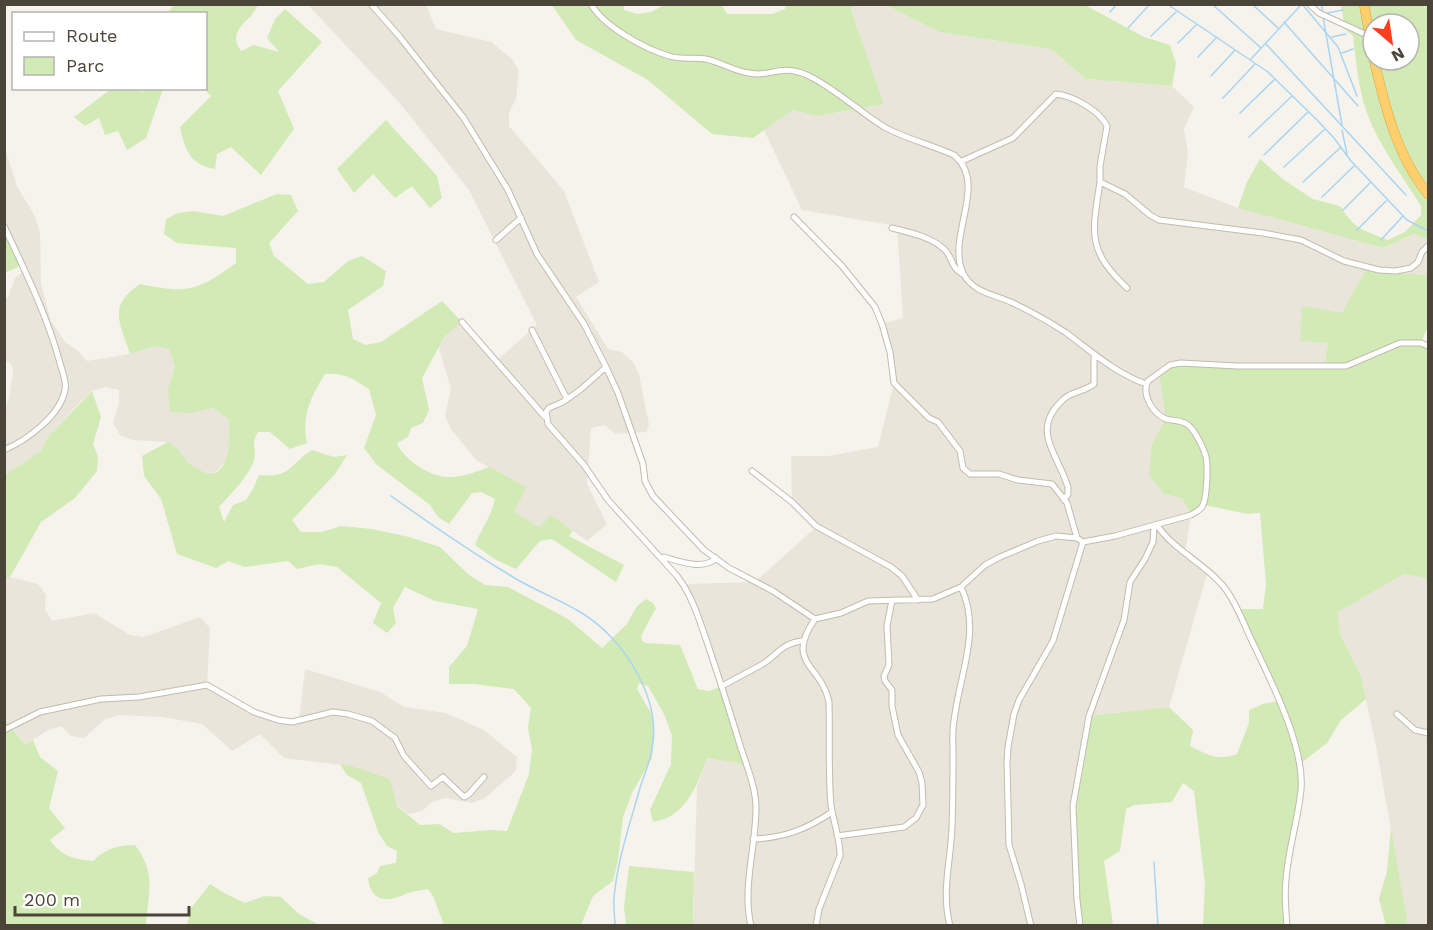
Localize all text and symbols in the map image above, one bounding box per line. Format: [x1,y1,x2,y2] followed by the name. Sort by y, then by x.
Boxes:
[12,12,207,90] legend
[1361,12,1421,72] north arrow
[66,25,118,46] text: Route
[1388,43,1408,66] text: N
[66,55,104,76] text: Parc
[15,879,189,917] scale bar
[24,889,80,910] text: 200 m

